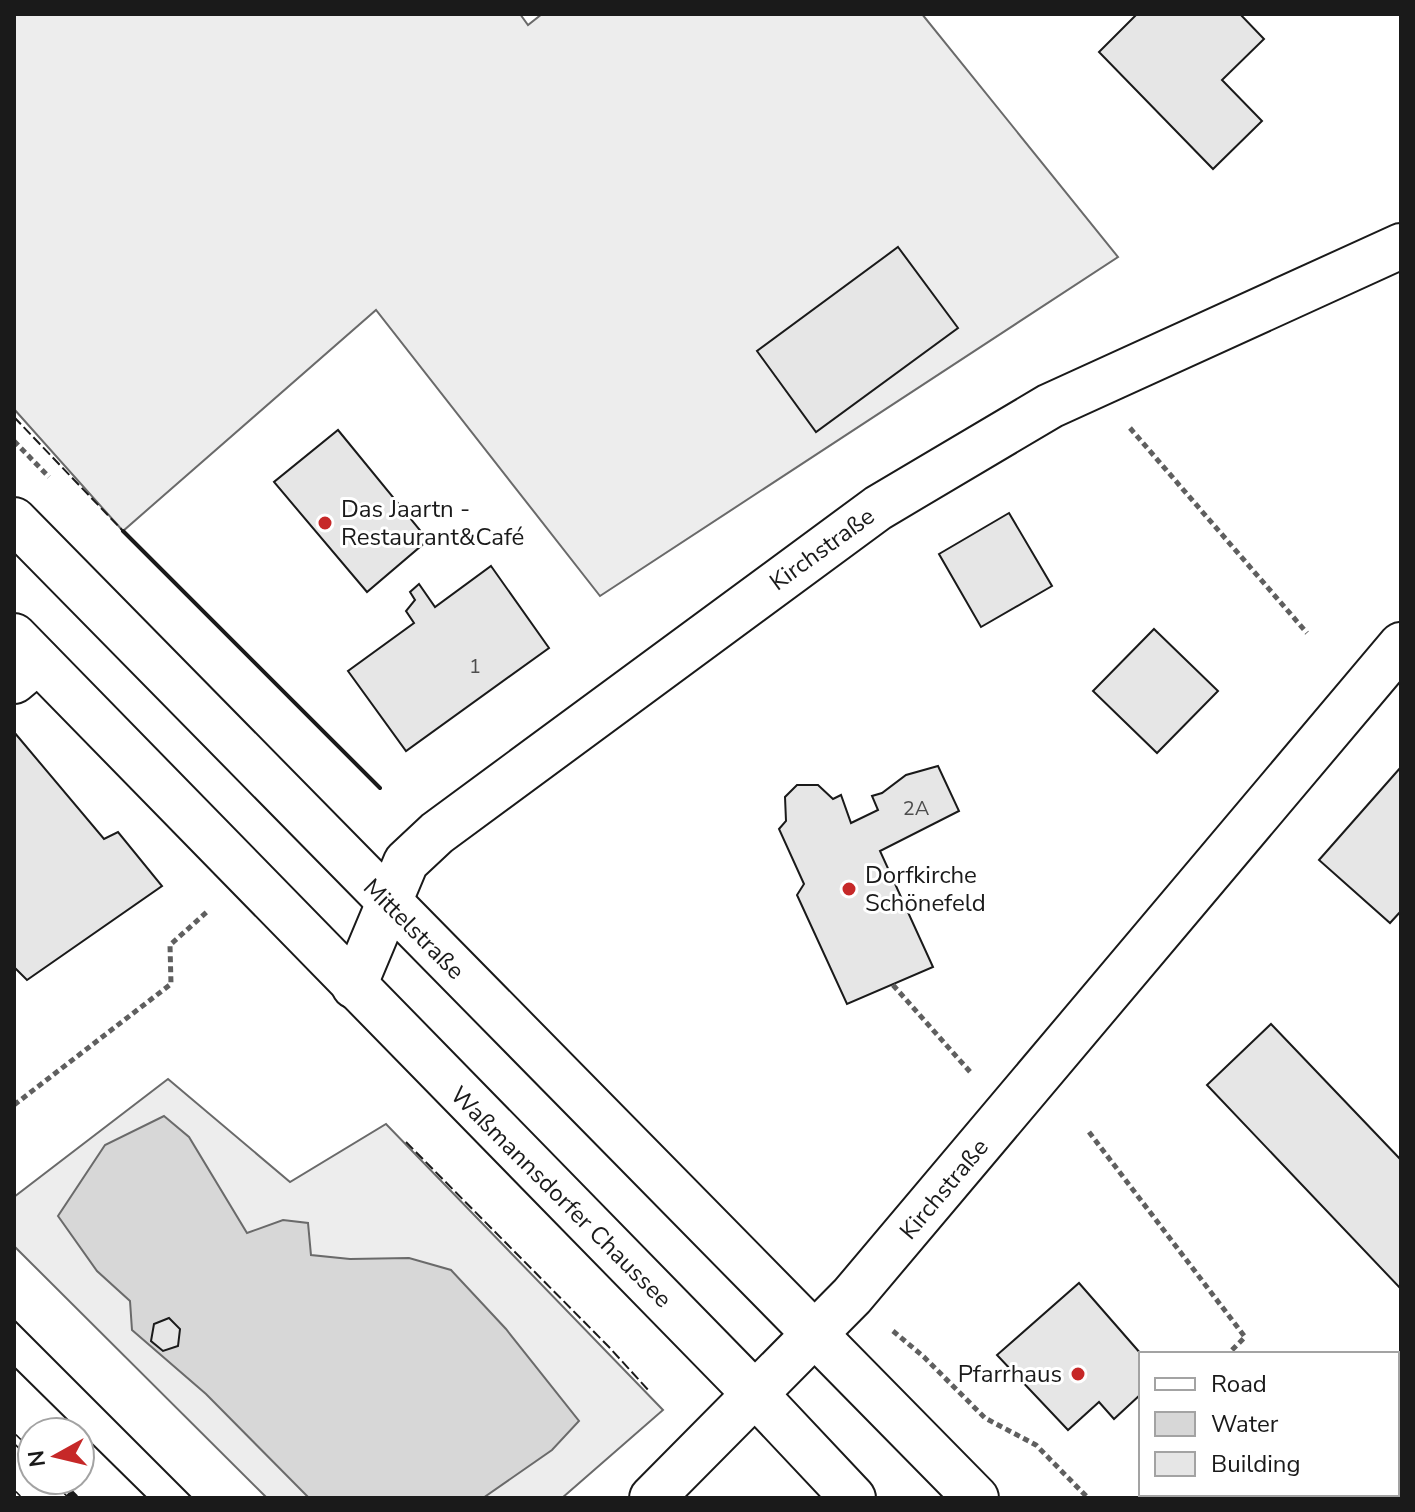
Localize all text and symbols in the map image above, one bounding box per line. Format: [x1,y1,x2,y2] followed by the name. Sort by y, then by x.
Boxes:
[341,493,524,553] place label: Das Jaartn - Restaurant&Café
[763,500,881,598] street label: Kirchstraße
[316,514,334,532] marker: Das Jaartn - Restaurant&Café
[469,653,481,680] house number: 1
[903,795,930,822] house number: 2A
[865,859,986,919] place label: Dorfkirche Schönefeld
[356,871,472,987] street label: Mittelstraße
[840,880,858,898] marker: Dorfkirche Schönefeld
[443,1079,679,1315] street label: Waßmannsdorfer Chaussee
[892,1132,996,1246] street label: Kirchstraße
[1139,1352,1399,1496] legend
[958,1358,1062,1390] place label: Pfarrhaus
[1069,1365,1087,1383] marker: Pfarrhaus
[1211,1368,1267,1400] text: Road
[1211,1408,1279,1440] text: Water
[16,1416,96,1496] north arrow
[21,1448,53,1469] text: N
[1211,1448,1301,1480] text: Building

